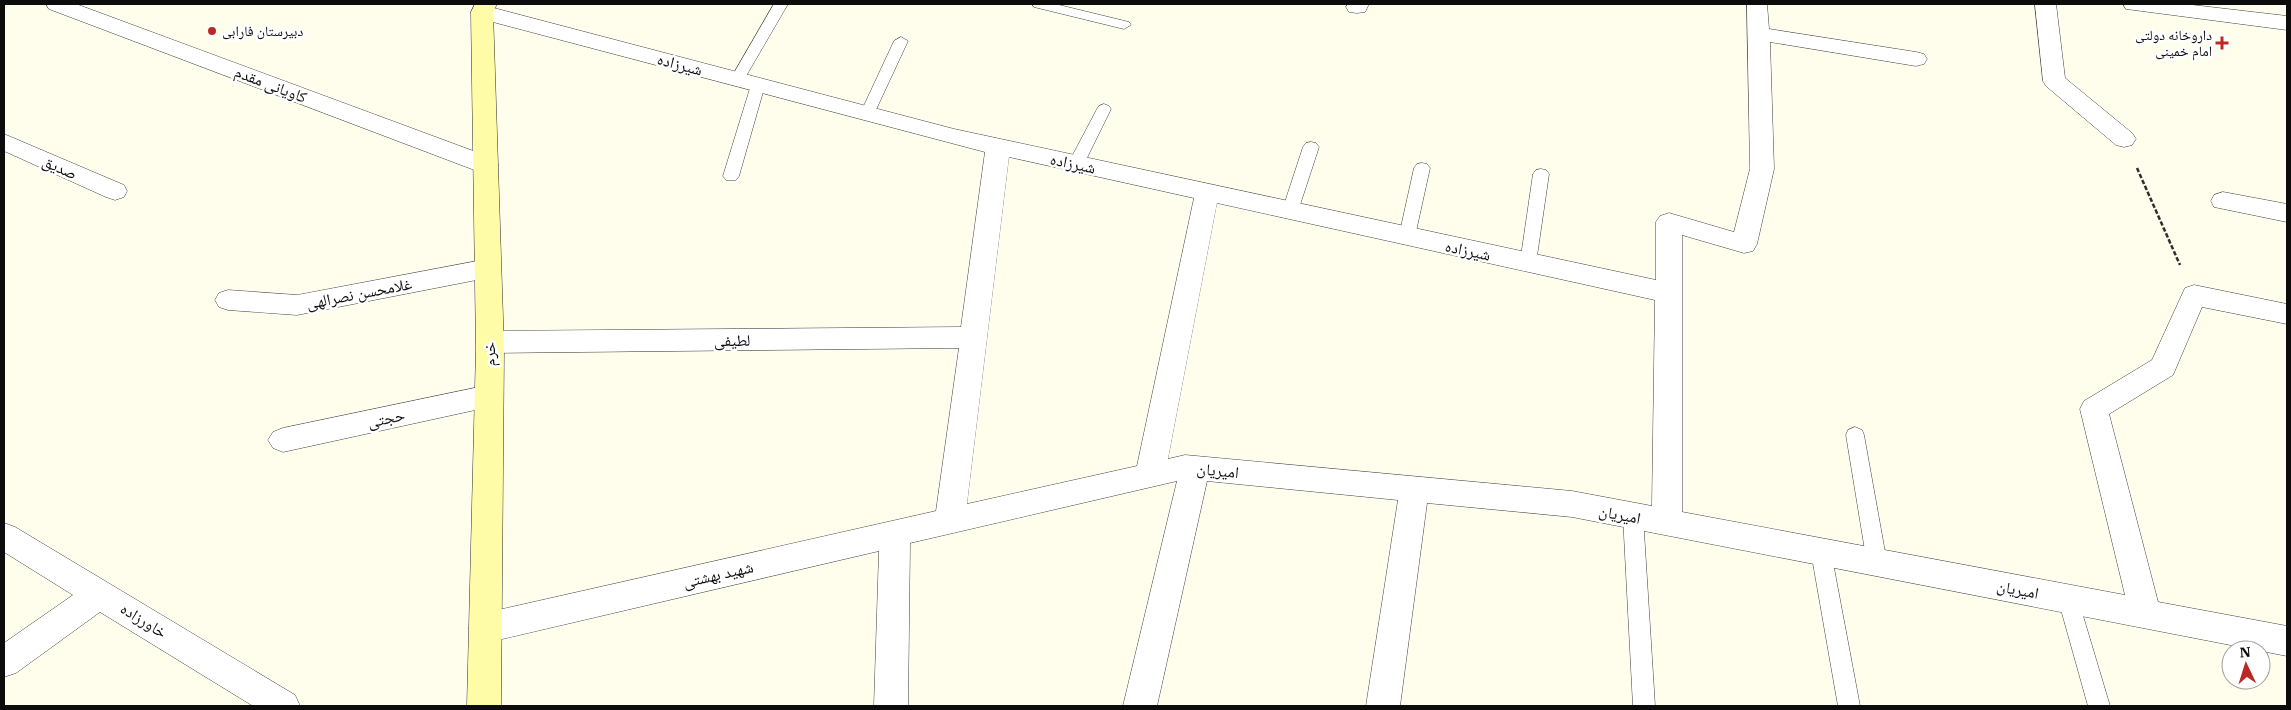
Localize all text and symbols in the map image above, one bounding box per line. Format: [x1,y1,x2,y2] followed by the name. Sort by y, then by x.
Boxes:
[222,22,303,40] place label: دبیرستان فارابی
[206,25,218,37] marker: دبیرستان فارابی
[2135,26,2212,61] place label: داروخانه دولتی امام خمینی
[2216,37,2228,49] marker: داروخانه دولتی امام خمینی
[655,48,705,80] street label: شیرزاده
[232,61,310,108] street label: کاویانی مقدم
[1048,148,1098,178] street label: شیرزاده
[39,151,80,184] street label: صدیق
[1443,235,1493,265] street label: شیرزاده
[305,273,414,314] street label: غلامحسن نصرالهی
[714,330,750,351] street label: لطیفی
[479,342,500,366] street label: خرم
[366,404,407,433] street label: حجتی
[1196,458,1240,483] street label: امیریان
[1597,500,1643,529] street label: امیریان
[681,556,755,593] street label: شهید بهشتی
[1995,575,2041,604] street label: امیریان
[117,598,171,642] street label: خاورزاده
[2221,640,2271,690] north arrow
[2239,643,2251,661] text: N

